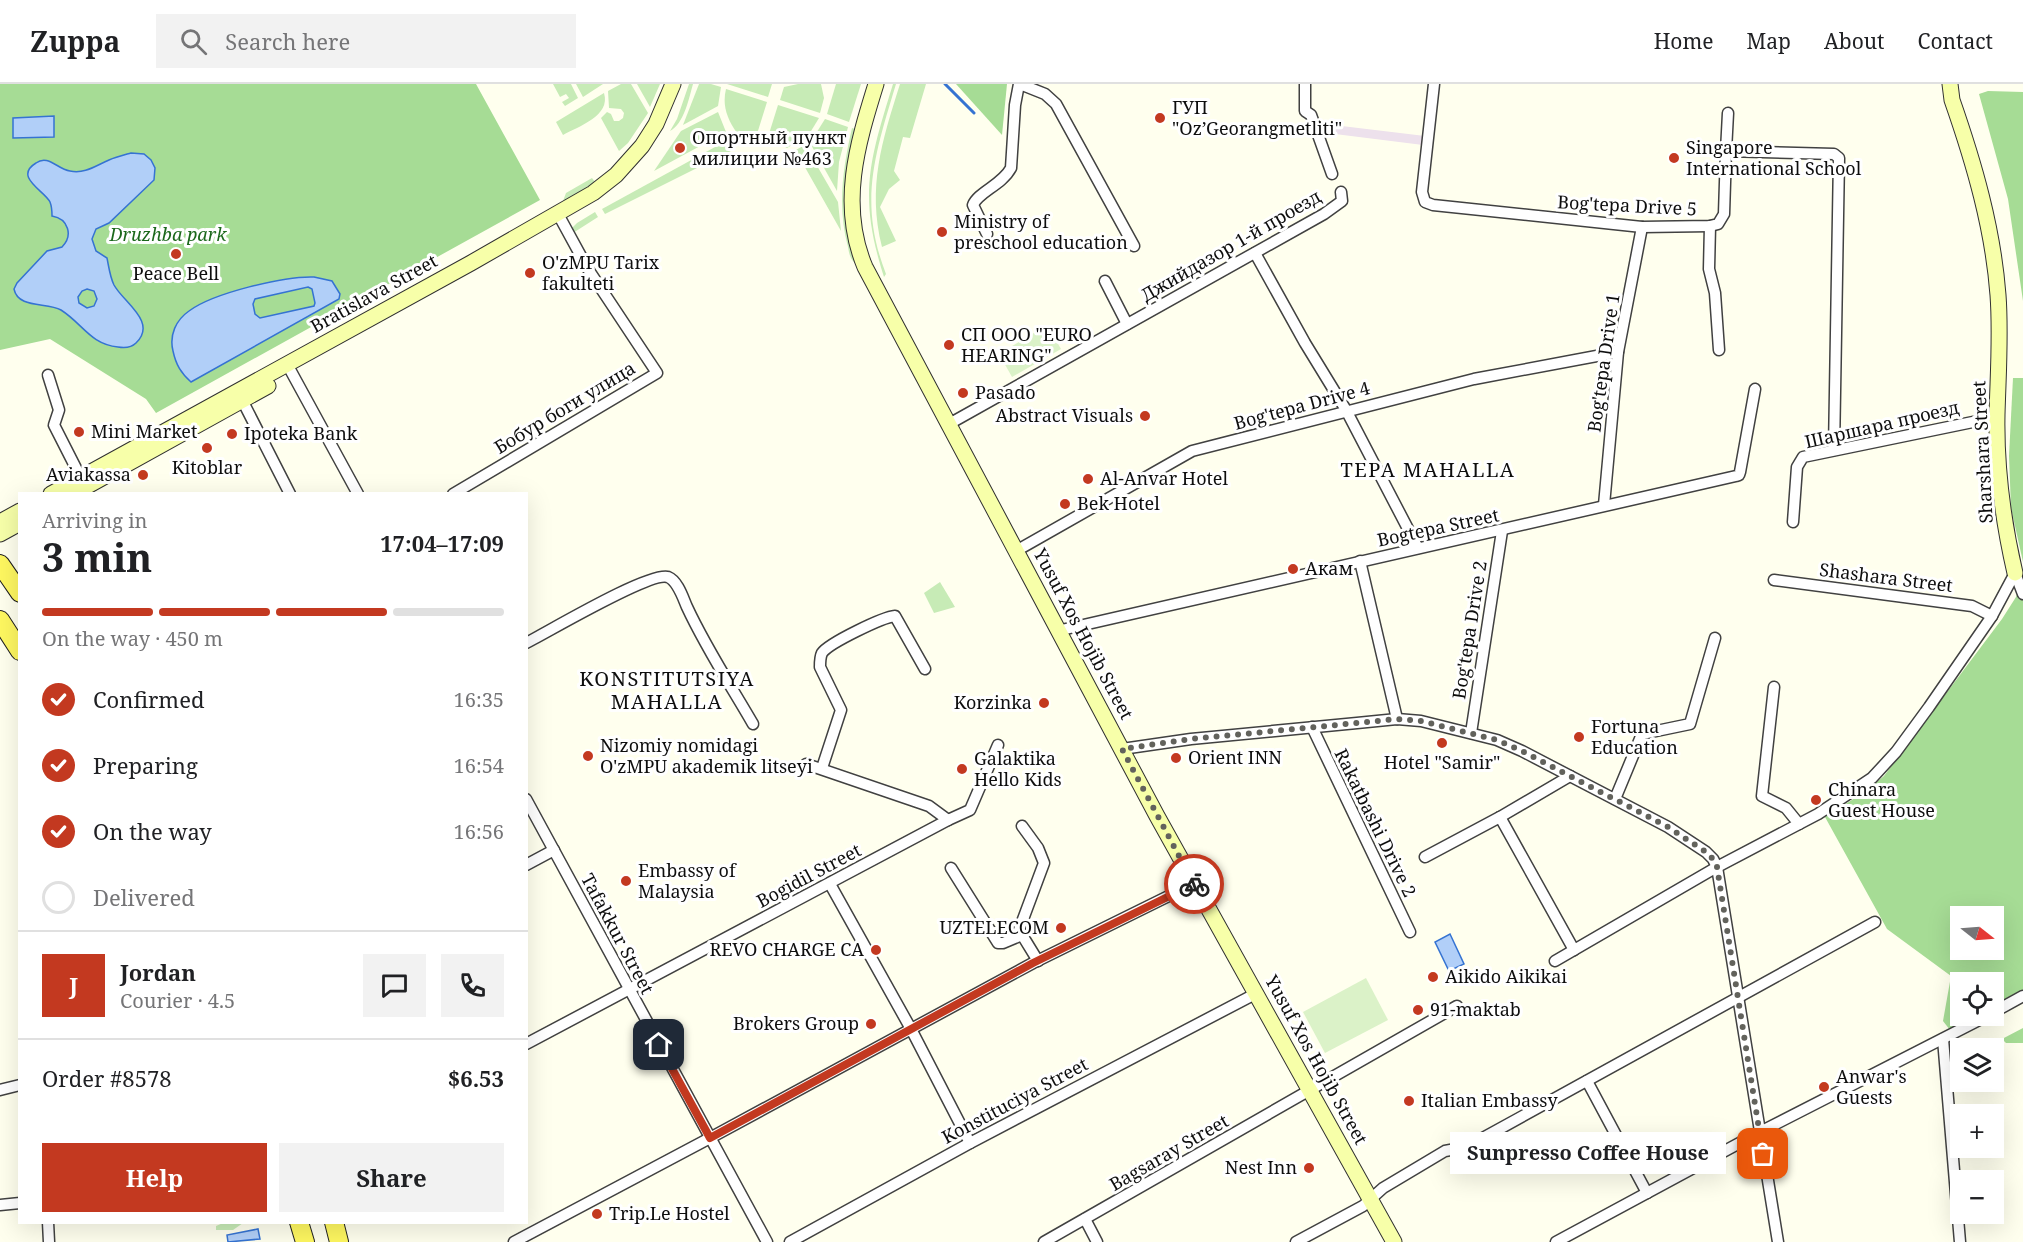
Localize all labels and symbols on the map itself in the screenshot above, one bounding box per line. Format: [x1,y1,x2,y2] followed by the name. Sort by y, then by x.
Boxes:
[1172,95,1342,140] place label: ГУП "Oz’Georangmetliti"
[1153,111,1167,125] marker: ГУП "Oz’Georangmetliti"
[692,125,847,170] place label: Опортный пункт милиции №463
[1686,135,1862,180] place label: Singapore International School
[673,141,687,155] marker: Опортный пункт милиции №463
[1667,151,1681,165] marker: Singapore International School
[1136,184,1325,307] street label: Джийдазор 1-й проезд
[1557,189,1697,221] street label: Bog'tepa Drive 5
[954,209,1128,254] place label: Ministry of preschool education
[109,222,227,246] park label: Druzhba park
[935,225,949,239] marker: Ministry of preschool education
[169,247,183,261] marker: Peace Bell
[306,248,441,338] street label: Bratislava Street
[542,250,660,295] place label: O'zMPU Tarix fakulteti
[133,261,220,285] place label: Peace Bell
[523,266,537,280] marker: O'zMPU Tarix fakulteti
[1581,292,1625,434] street label: Bog'tepa Drive 1
[961,322,1092,367] place label: СП ООО "EURO HEARING"
[942,338,956,352] marker: СП ООО "EURO HEARING"
[490,356,639,459] street label: Бобур боги улица
[1231,375,1372,435] street label: Bog'tepa Drive 4
[975,380,1036,404] place label: Pasado
[1966,380,1998,524] street label: Sharshara Street
[956,386,970,400] marker: Pasado
[1802,395,1961,453] street label: Шаршара проезд
[995,403,1133,427] place label: Abstract Visuals
[1138,409,1152,423] marker: Abstract Visuals
[91,419,197,443] place label: Mini Market
[244,421,358,445] place label: Ipoteka Bank
[72,425,86,439] marker: Mini Market
[225,427,239,441] marker: Ipoteka Bank
[200,441,214,455] marker: Kitoblar
[172,455,243,479] place label: Kitoblar
[1341,456,1515,483] district label: TEPA MAHALLA
[46,462,131,486] place label: Aviakassa
[1100,466,1228,490] place label: Al-Anvar Hotel
[136,468,150,482] marker: Aviakassa
[1081,472,1095,486] marker: Al-Anvar Hotel
[1077,491,1160,515] place label: Bek Hotel
[1058,497,1072,511] marker: Bek Hotel
[1375,502,1501,552] street label: Bogtepa Street
[1028,543,1139,723] street label: Yusuf Xos Hojib Street
[1305,556,1354,580] place label: Акам
[1818,557,1954,597] street label: Shashara Street
[1446,559,1492,701] street label: Bog'tepa Drive 2
[1286,562,1300,576] marker: Акам
[579,665,755,715] district label: KONSTITUTSIYA MAHALLA
[954,690,1032,714] place label: Korzinka
[1037,696,1051,710] marker: Korzinka
[1591,714,1678,759] place label: Fortuna Education
[1572,730,1586,744] marker: Fortuna Education
[600,733,813,778] place label: Nizomiy nomidagi O'zMPU akademik litseyi
[1435,736,1449,750] marker: Hotel "Samir"
[1330,744,1422,901] street label: Rakatbashi Drive 2
[1188,745,1282,769] place label: Orient INN
[974,746,1062,791] place label: Galaktika Hello Kids
[581,749,595,763] marker: Nizomiy nomidagi O'zMPU akademik litseyi
[1384,750,1500,774] place label: Hotel "Samir"
[1169,751,1183,765] marker: Orient INN
[955,762,969,776] marker: Galaktika Hello Kids
[1828,777,1935,822] place label: Chinara Guest House
[1809,793,1823,807] marker: Chinara Guest House
[752,838,865,913] street label: Bogidil Street
[1164,854,1224,914] courier
[638,858,737,903] place label: Embassy of Malaysia
[576,869,660,998] street label: Tafakkur Street
[619,874,633,888] marker: Embassy of Malaysia
[1950,906,2004,960] north arrow
[939,915,1049,939] place label: UZTELECOM
[1054,921,1068,935] marker: UZTELECOM
[710,937,864,961] place label: REVO CHARGE CA
[869,943,883,957] marker: REVO CHARGE CA
[1445,964,1567,988] place label: Aikido Aikikai
[1260,970,1374,1149] street label: Yusuf Xos Hojib Street
[1426,970,1440,984] marker: Aikido Aikikai
[1430,997,1521,1021] place label: 91-maktab
[1411,1003,1425,1017] marker: 91-maktab
[733,1011,859,1035] place label: Brokers Group
[864,1017,878,1031] marker: Brokers Group
[633,1019,684,1070] pin
[937,1051,1092,1149] street label: Konstituciya Street
[1836,1064,1907,1109] place label: Anwar's Guests
[1817,1080,1831,1094] marker: Anwar's Guests
[1421,1088,1558,1112] place label: Italian Embassy
[1402,1094,1416,1108] marker: Italian Embassy
[1105,1108,1232,1196] street label: Bagsarаy Street
[1737,1128,1788,1179] pin
[1451,1133,1727,1175] callout: Sunpresso Coffee House
[1225,1155,1297,1179] place label: Nest Inn
[1302,1161,1316,1175] marker: Nest Inn
[609,1201,730,1225] place label: Trip.Le Hostel
[590,1207,604,1221] marker: Trip.Le Hostel

